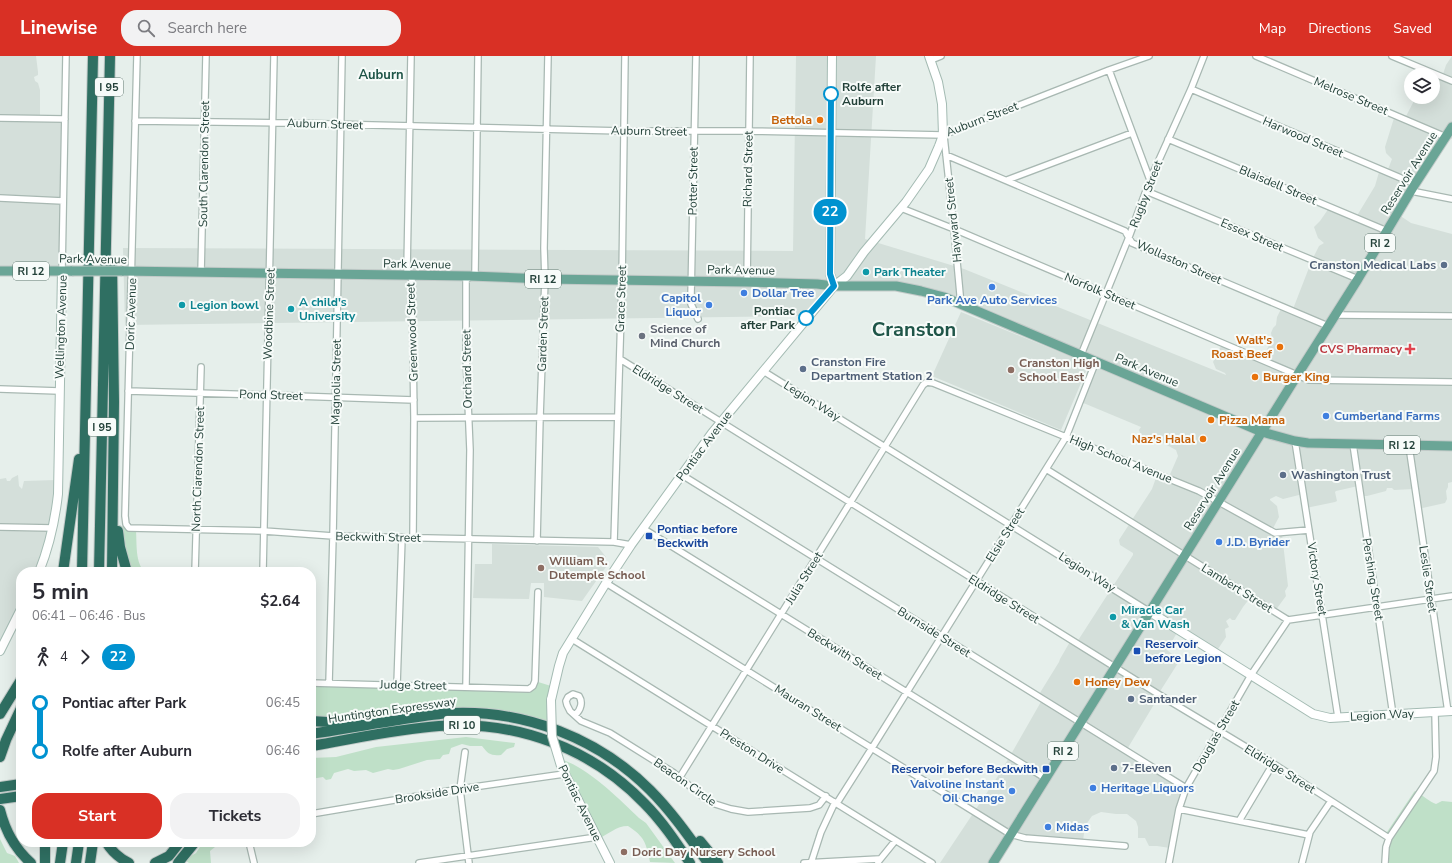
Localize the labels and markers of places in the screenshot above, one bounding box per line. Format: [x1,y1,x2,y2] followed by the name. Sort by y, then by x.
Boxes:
[842,79,901,109] place label: Rolfe after Auburn
[823,86,839,102] marker: Rolfe after Auburn
[771,112,812,128] place label: Bettola
[815,115,825,125] marker: Bettola
[1309,257,1436,273] place label: Cranston Medical Labs
[1439,260,1449,270] marker: Cranston Medical Labs
[874,264,946,280] place label: Park Theater
[861,267,871,277] marker: Park Theater
[987,282,997,292] marker: Park Ave Auto Services
[752,285,815,301] place label: Dollar Tree
[739,288,749,298] marker: Dollar Tree
[661,290,701,320] place label: Capitol Liquor
[927,292,1057,308] place label: Park Ave Auto Services
[299,294,356,324] place label: A child's University
[190,297,259,313] place label: Legion bowl
[177,300,187,310] marker: Legion bowl
[704,300,714,310] marker: Capitol Liquor
[740,303,796,333] place label: Pontiac after Park
[286,304,296,314] marker: A child's University
[798,310,814,326] marker: Pontiac after Park
[650,321,720,351] place label: Science of Mind Church
[637,331,647,341] marker: Science of Mind Church
[1211,332,1273,362] place label: Walt's Roast Beef
[1320,341,1403,357] place label: CVS Pharmacy
[1275,342,1285,352] marker: Walt's Roast Beef
[1405,344,1415,354] marker: CVS Pharmacy
[811,354,933,384] place label: Cranston Fire Department Station 2
[1019,355,1100,385] place label: Cranston High School East
[798,364,808,374] marker: Cranston Fire Department Station 2
[1006,365,1016,375] marker: Cranston High School East
[1263,369,1330,385] place label: Burger King
[1250,372,1260,382] marker: Burger King
[1334,408,1440,424] place label: Cumberland Farms
[1321,411,1331,421] marker: Cumberland Farms
[1219,412,1285,428] place label: Pizza Mama
[1206,415,1216,425] marker: Pizza Mama
[1132,431,1195,447] place label: Naz's Halal
[1198,434,1208,444] marker: Naz's Halal
[1291,467,1391,483] place label: Washington Trust
[1278,470,1288,480] marker: Washington Trust
[657,521,738,551] place label: Pontiac before Beckwith
[644,531,654,541] marker: Pontiac before Beckwith
[1226,534,1290,550] place label: J.D. Byrider
[1214,537,1224,547] marker: J.D. Byrider
[549,553,645,583] place label: William R. Dutemple School
[536,563,546,573] marker: William R. Dutemple School
[1121,602,1190,632] place label: Miracle Car & Van Wash
[1108,612,1118,622] marker: Miracle Car & Van Wash
[1145,636,1222,666] place label: Reservoir before Legion
[1132,646,1142,656] marker: Reservoir before Legion
[1085,674,1151,690] place label: Honey Dew
[1072,677,1082,687] marker: Honey Dew
[1139,691,1197,707] place label: Santander
[1126,694,1136,704] marker: Santander
[1122,760,1171,776] place label: 7-Eleven
[891,761,1038,777] place label: Reservoir before Beckwith
[1109,763,1119,773] marker: 7-Eleven
[1041,764,1051,774] marker: Reservoir before Beckwith
[909,776,1004,806] place label: Valvoline Instant Oil Change
[1101,780,1194,796] place label: Heritage Liquors
[1088,783,1098,793] marker: Heritage Liquors
[1007,786,1017,796] marker: Valvoline Instant Oil Change
[1056,819,1089,835] place label: Midas
[1043,822,1053,832] marker: Midas
[632,844,776,860] place label: Doric Day Nursery School
[619,847,629,857] marker: Doric Day Nursery School

